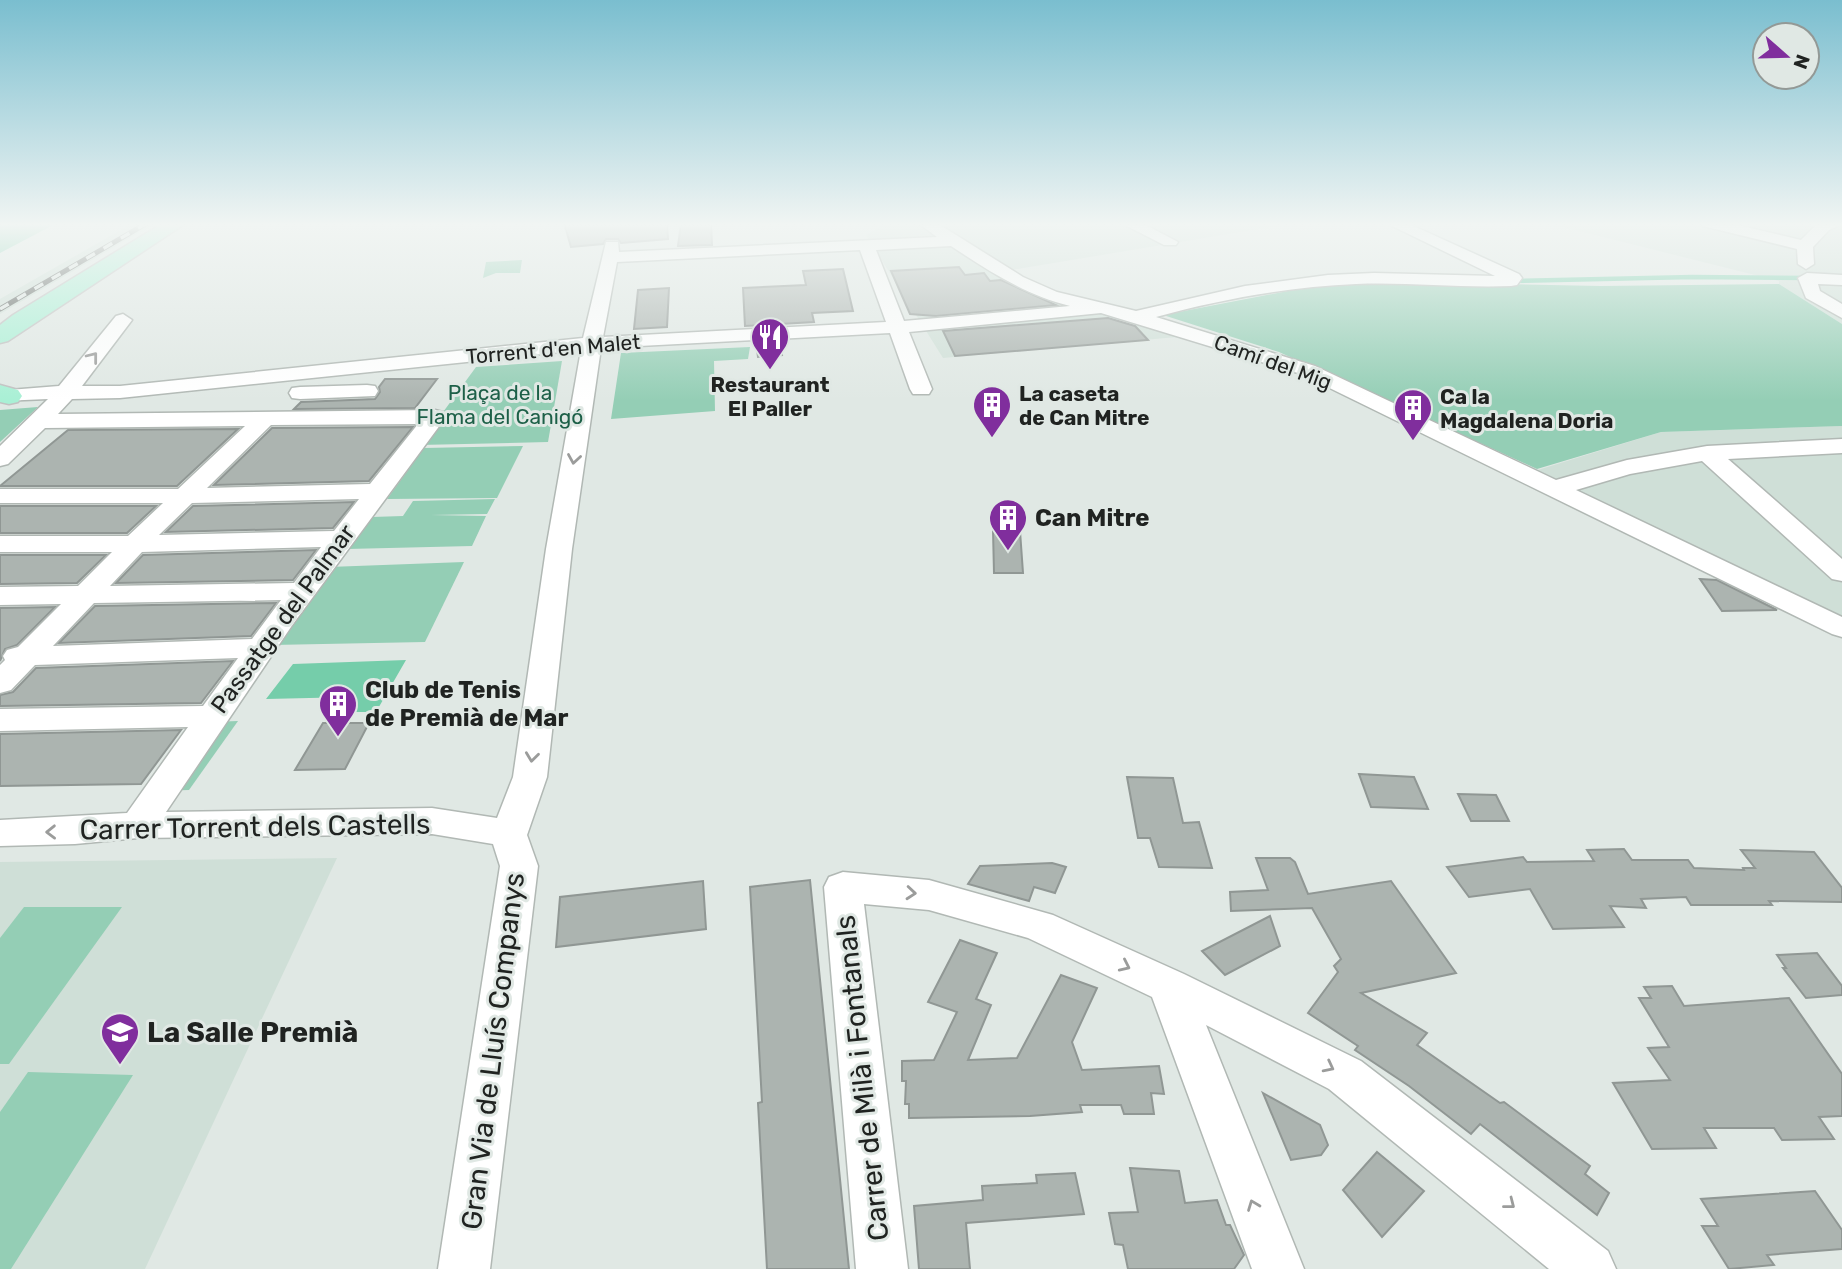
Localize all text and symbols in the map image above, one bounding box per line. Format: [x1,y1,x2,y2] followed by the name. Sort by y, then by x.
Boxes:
[1751,21,1821,91] north arrow
[1788,51,1815,72] text: N
[749,316,791,371] restaurant icon: Restaurant El Paller
[465,329,641,369] street label: Torrent d'en Malet
[1211,329,1335,395] street label: Camí del Mig
[85,352,98,365] one-way arrow
[710,372,830,421] place label: Restaurant El Paller
[417,380,583,429] park label: Plaça de la Flama del Canigó
[1019,381,1149,430] place label: La caseta de Can Mitre
[971,384,1013,439] building icon: La caseta de Can Mitre
[1440,384,1613,433] place label: Ca la Magdalena Doria
[1392,387,1434,442] building icon: Ca la Magdalena Doria
[567,453,582,465] one-way arrow
[987,497,1029,552] building icon: Can Mitre
[1035,504,1150,532] place label: Can Mitre
[205,519,361,719] street label: Passatge del Palmar
[365,676,568,732] place label: Club de Tenis de Premià de Mar
[317,683,359,738] building icon: Club de Tenis de Premià de Mar
[525,752,540,763] one-way arrow
[79,807,431,847] street label: Carrer Torrent dels Castells
[45,824,56,840] one-way arrow
[455,871,531,1231] street label: Gran Via de Lluís Companys
[906,885,917,900] one-way arrow
[828,913,896,1243] street label: Carrer de Milà i Fontanals
[1118,958,1131,972] one-way arrow
[99,1011,141,1066] school or university icon: La Salle Premià
[147,1016,358,1049] place label: La Salle Premià
[1322,1059,1334,1073] one-way arrow
[1503,1196,1515,1209] one-way arrow
[1248,1200,1262,1212] one-way arrow

